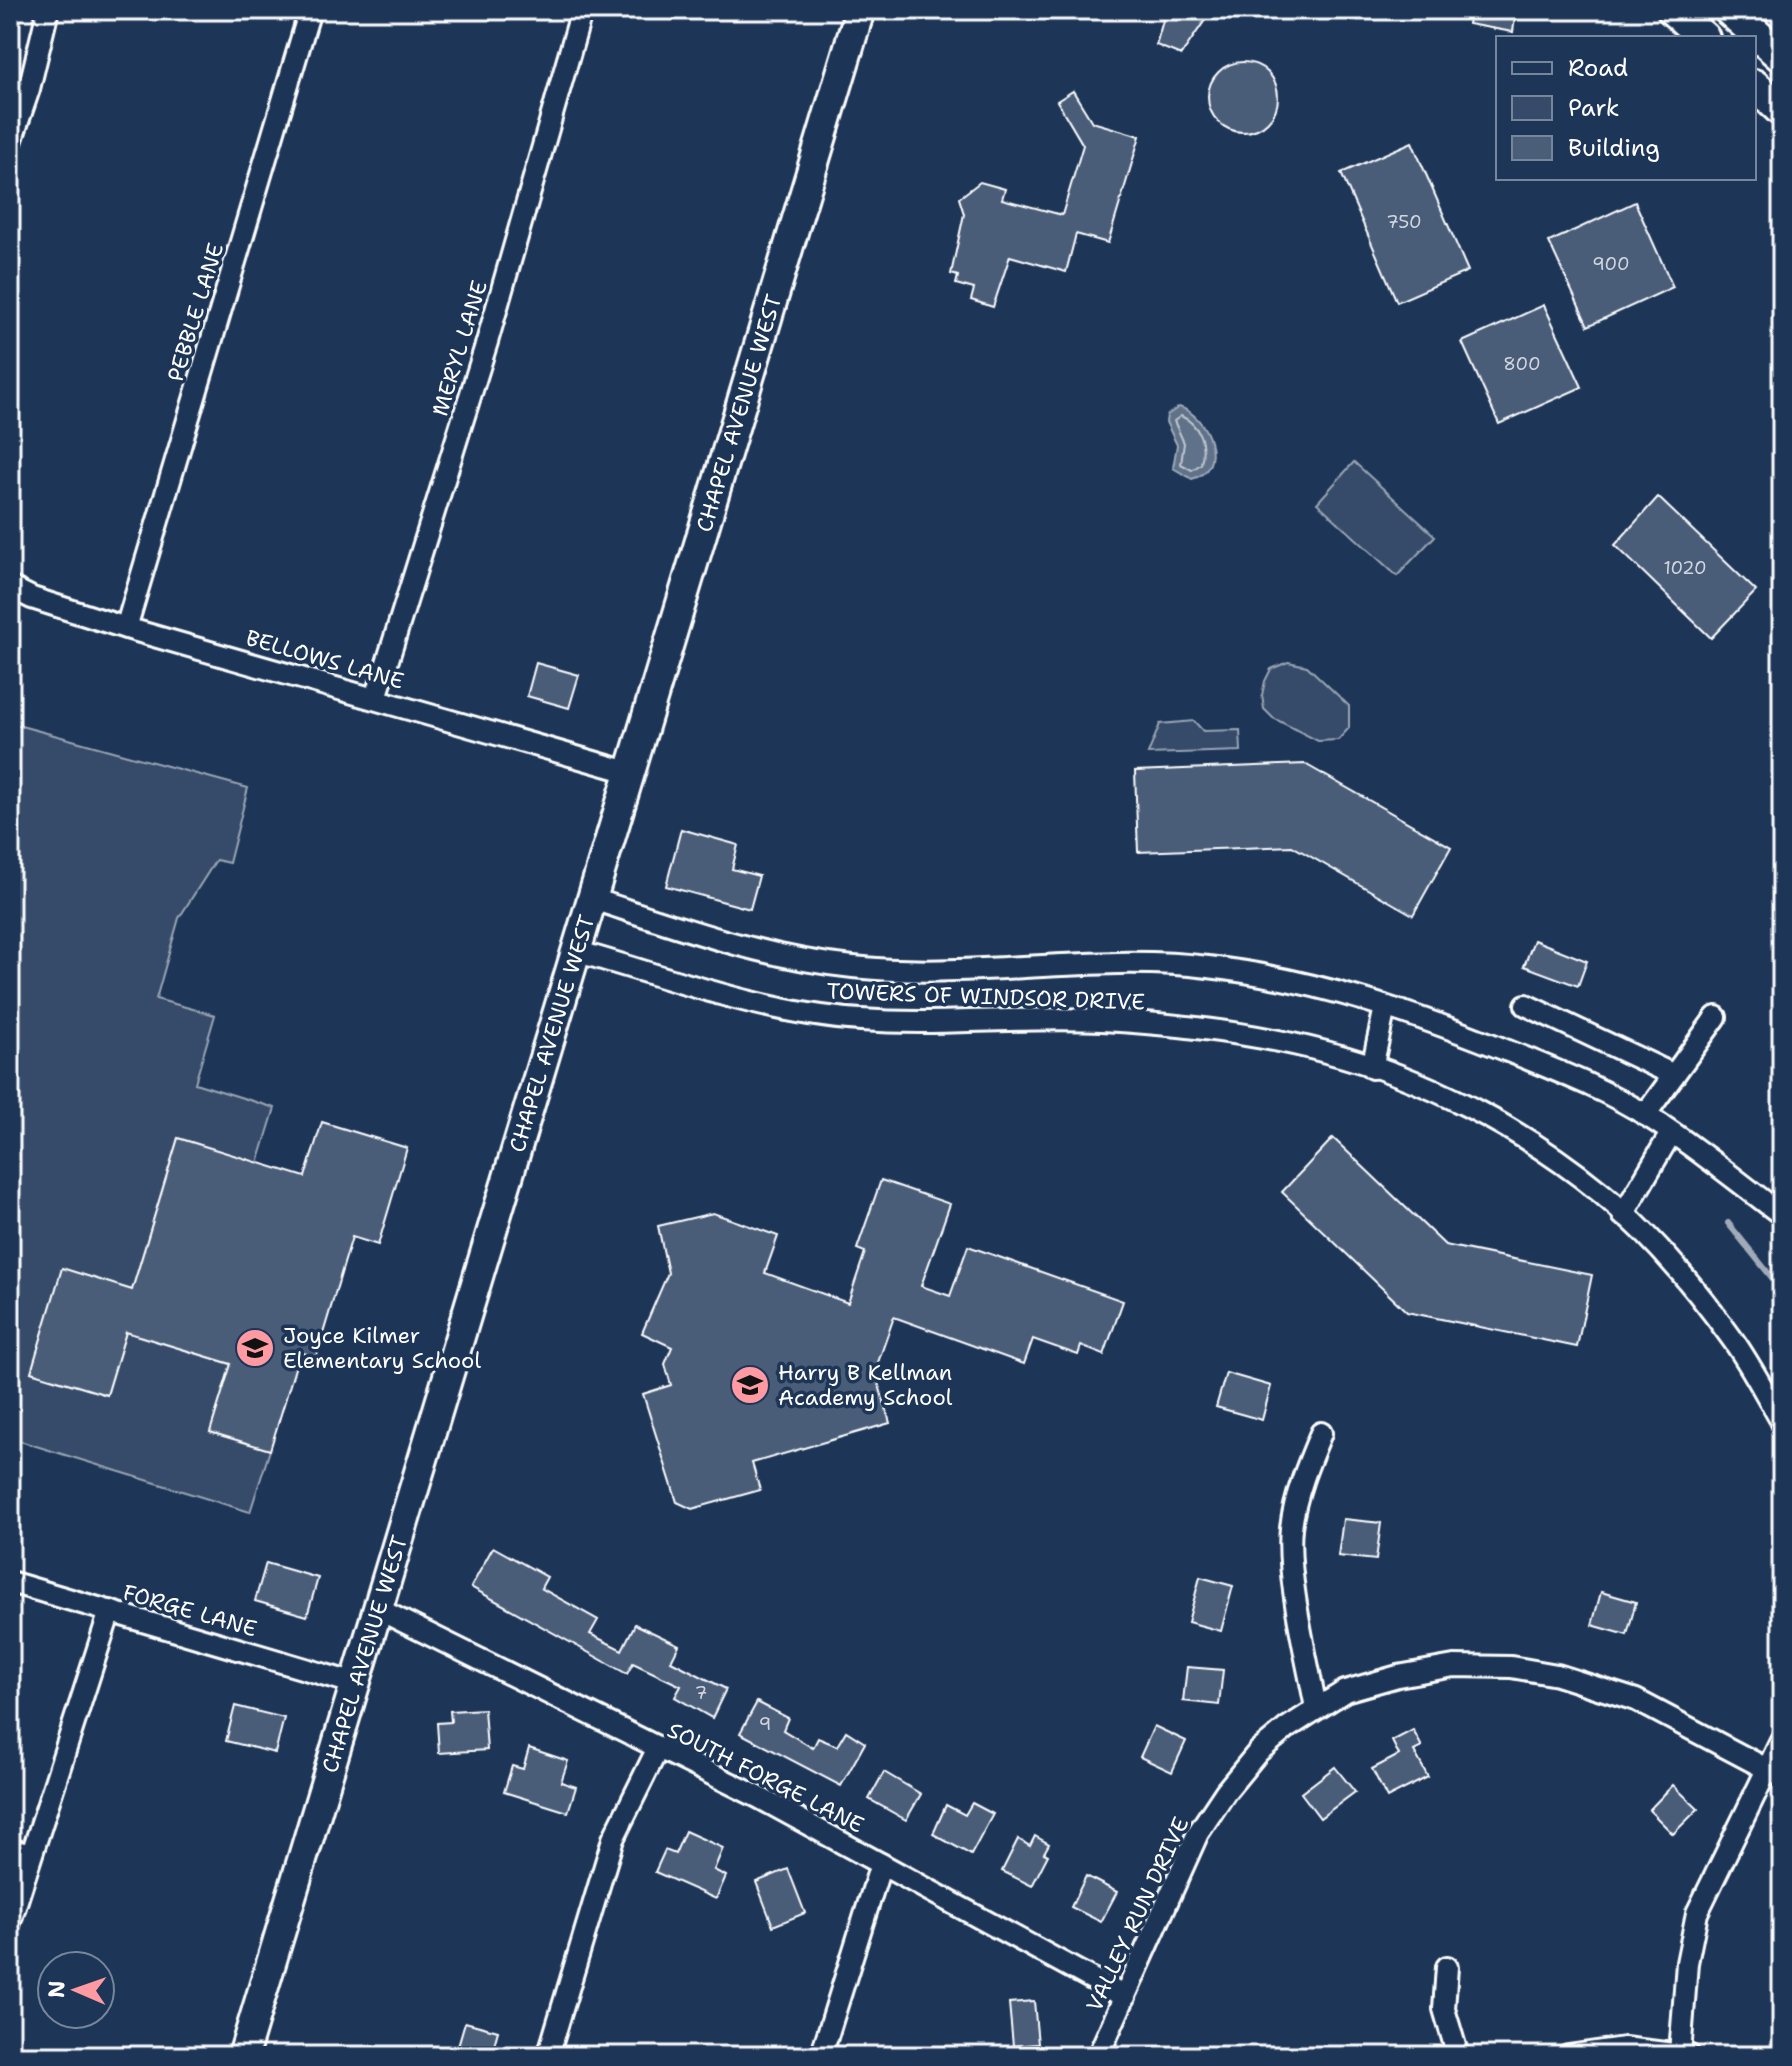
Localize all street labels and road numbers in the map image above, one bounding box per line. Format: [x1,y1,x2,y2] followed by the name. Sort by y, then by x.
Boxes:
[161,239,230,385] street label: PEBBLE LANE
[425,277,494,419] street label: MERYL LANE
[689,291,789,535] street label: CHAPEL AVENUE WEST
[242,623,407,696] street label: BELLOWS LANE
[502,911,601,1156] street label: CHAPEL AVENUE WEST
[826,976,1146,1017] street label: TOWERS OF WINDSOR DRIVE
[315,1531,414,1776] street label: CHAPEL AVENUE WEST
[119,1578,260,1643] street label: FORGE LANE
[663,1715,869,1840] street label: SOUTH FORGE LANE
[1080,1812,1195,2016] street label: VALLEY RUN DRIVE

